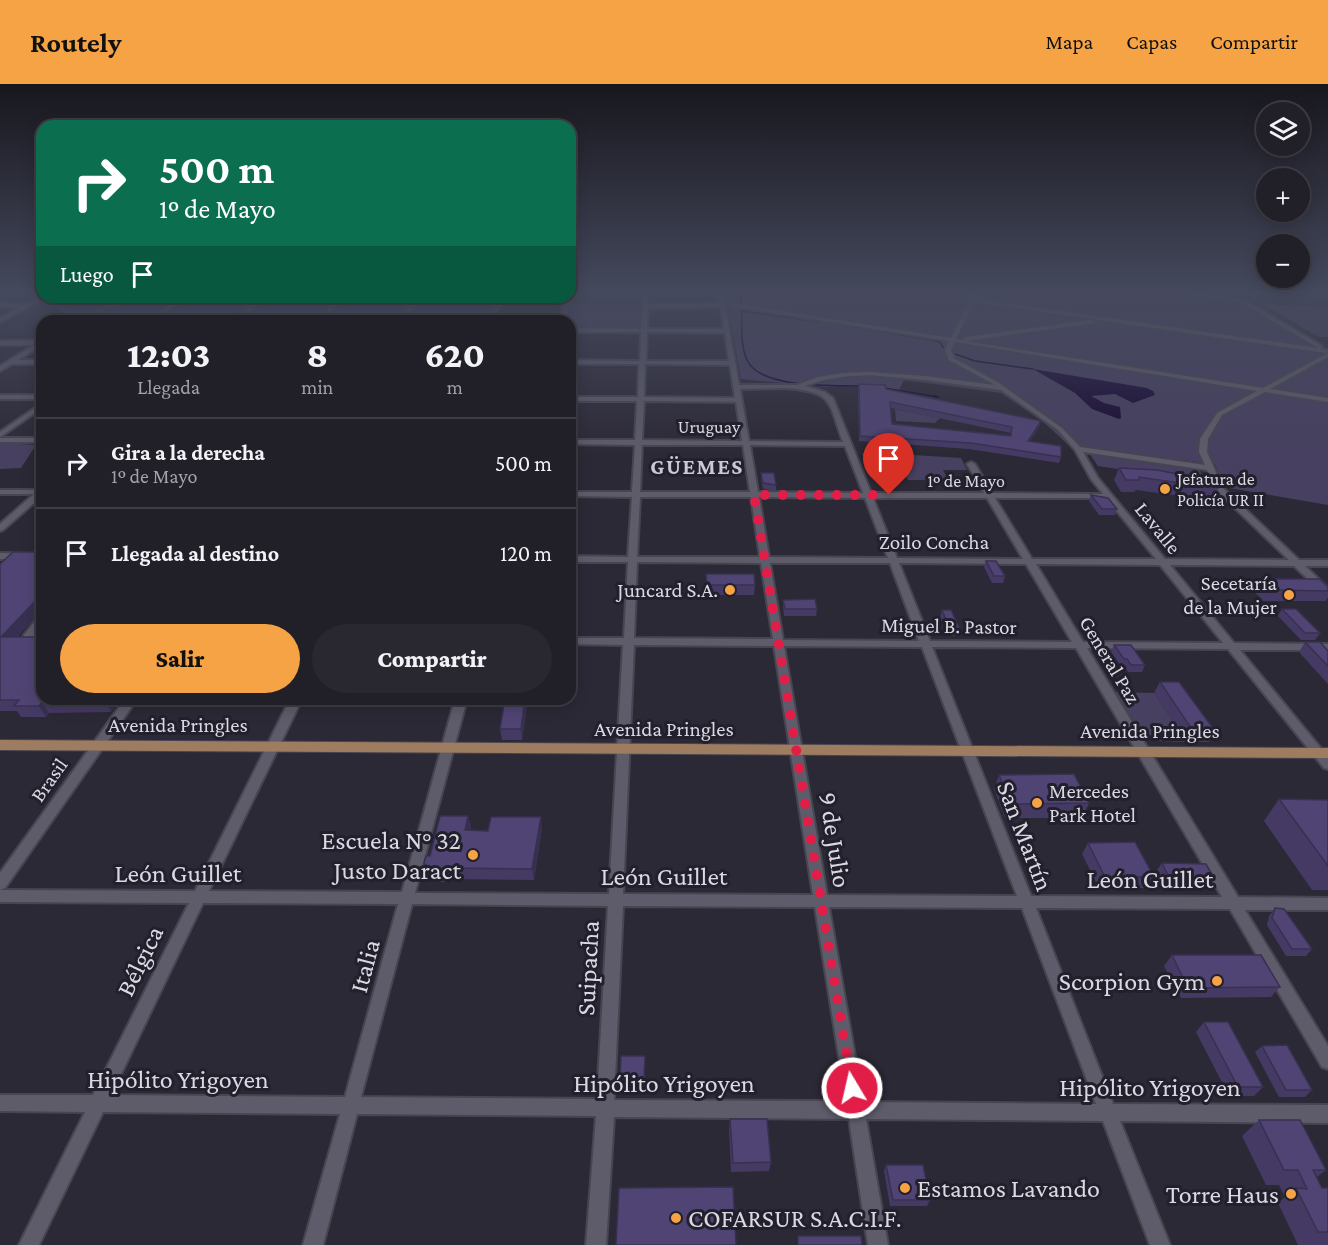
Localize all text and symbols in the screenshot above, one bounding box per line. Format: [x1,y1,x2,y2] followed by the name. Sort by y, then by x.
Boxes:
[30,27,122,58] text: Routely
[1045,30,1093,54] text: Mapa
[1126,30,1177,54] text: Capas
[1210,30,1298,54] text: Compartir
[1256,102,1310,288] map controls
[1256,102,1310,156] button: layers
[60,144,138,222] icon: right
[159,145,274,192] text: 500 m
[1256,168,1310,222] button: +
[159,194,276,224] text: 1º de Mayo
[1256,234,1310,288] button: −
[126,258,159,291] icon: arrive
[60,262,114,287] text: Luego
[127,335,210,375] text: 12:03
[307,335,328,375] text: 8
[424,335,485,375] text: 620
[137,376,200,398] text: Llegada
[301,376,333,398] text: min
[447,376,463,398] text: m
[678,417,741,437] street label: Uruguay
[863,433,914,495] pin
[111,440,265,465] text: Gira a la derecha
[872,442,905,475] icon: arrive
[60,447,93,480] icon: right
[495,451,552,476] text: 500 m
[650,454,744,479] district label: GÜEMES
[111,465,197,487] text: 1º de Mayo
[1175,469,1264,510] place label: Jefatura de Policía UR II
[927,471,1005,491] street label: 1º de Mayo
[1158,482,1172,496] marker: Jefatura de Policía UR II
[1130,497,1186,559] street label: Lavalle
[879,530,989,554] street label: Zoilo Concha
[60,537,93,570] icon: arrive
[111,541,279,566] text: Llegada al destino
[500,541,552,566] text: 120 m
[1183,571,1278,619] place label: Secetaría de la Mujer
[615,578,718,602] place label: Juncard S.A.
[723,583,737,597] marker: Juncard S.A.
[1282,588,1296,602] marker: Secetaría de la Mujer
[1074,612,1146,708] street label: General Paz
[881,613,1018,639] street label: Miguel B. Pastor
[60,624,300,693] button: Salir
[312,624,552,693] button: Compartir
[108,713,248,737] street label: Avenida Pringles
[594,717,734,741] street label: Avenida Pringles
[1080,719,1220,743] street label: Avenida Pringles
[26,754,72,806] street label: Brasil
[991,777,1059,895] street label: San Martín
[1049,779,1136,827] place label: Mercedes Park Hotel
[813,790,857,890] street label: 9 de Julio
[1030,796,1044,810] marker: Mercedes Park Hotel
[321,826,461,885] place label: Escuela N° 32 Justo Daract
[466,848,480,862] marker: Escuela N° 32 Justo Daract
[115,859,242,888] street label: León Guillet
[601,862,728,891] street label: León Guillet
[1087,865,1214,894] street label: León Guillet
[571,920,605,1016] street label: Suipacha
[111,921,169,1001] street label: Bélgica
[344,936,386,996] street label: Italia
[1059,967,1205,996] place label: Scorpion Gym
[1210,974,1224,988] marker: Scorpion Gym
[820,1056,884,1120] position arrow
[87,1065,269,1094] street label: Hipólito Yrigoyen
[573,1069,755,1098] street label: Hipólito Yrigoyen
[1059,1073,1241,1102] street label: Hipólito Yrigoyen
[917,1174,1100,1203] place label: Estamos Lavando
[1166,1180,1279,1209] place label: Torre Haus
[898,1181,912,1195] marker: Estamos Lavando
[1284,1187,1298,1201] marker: Torre Haus
[688,1204,902,1233] place label: COFARSUR S.A.C.I.F.
[669,1211,683,1225] marker: COFARSUR S.A.C.I.F.

